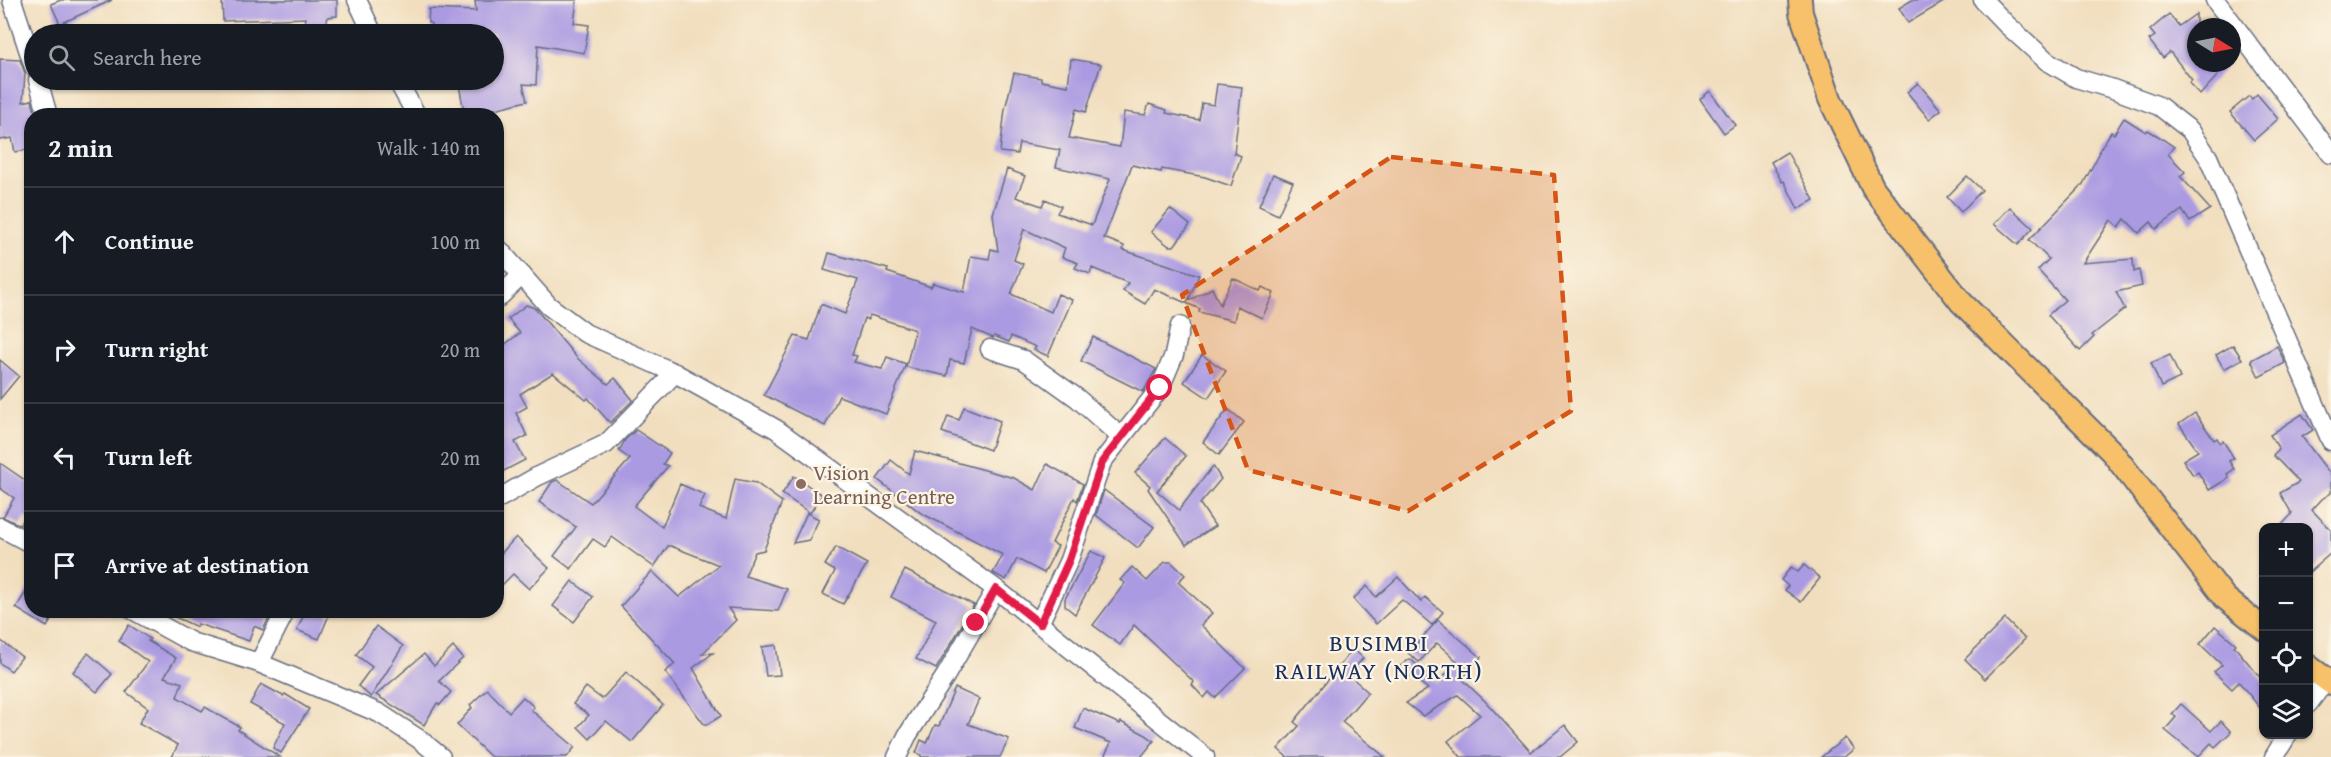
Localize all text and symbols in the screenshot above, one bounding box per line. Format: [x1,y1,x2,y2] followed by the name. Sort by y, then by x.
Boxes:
[2187,18,2241,72] north arrow
[24,24,504,90] search box
[45,41,78,74] icon: search
[93,41,202,73] text: Search here
[48,128,113,167] text: 2 min
[377,133,480,162] text: Walk · 140 m
[48,225,81,258] icon: ahead
[105,225,194,257] text: Continue
[430,227,480,256] text: 100 m
[48,333,81,366] icon: right
[105,333,208,365] text: Turn right
[440,335,480,364] text: 20 m
[1146,374,1172,400] route start
[48,441,81,474] icon: left
[105,441,192,473] text: Turn left
[440,443,480,472] text: 20 m
[813,457,955,512] place label: Vision Learning Centre
[794,477,808,491] marker: Vision Learning Centre
[2259,523,2313,739] map controls
[2259,523,2313,577] button: +
[48,549,81,582] icon: arrive
[105,549,309,581] text: Arrive at destination
[2259,577,2313,631] button: −
[962,609,988,635] route end
[1275,625,1483,688] district label: BUSIMBI RAILWAY (NORTH)
[2259,631,2313,685] button: locate
[2259,685,2313,739] button: layers

